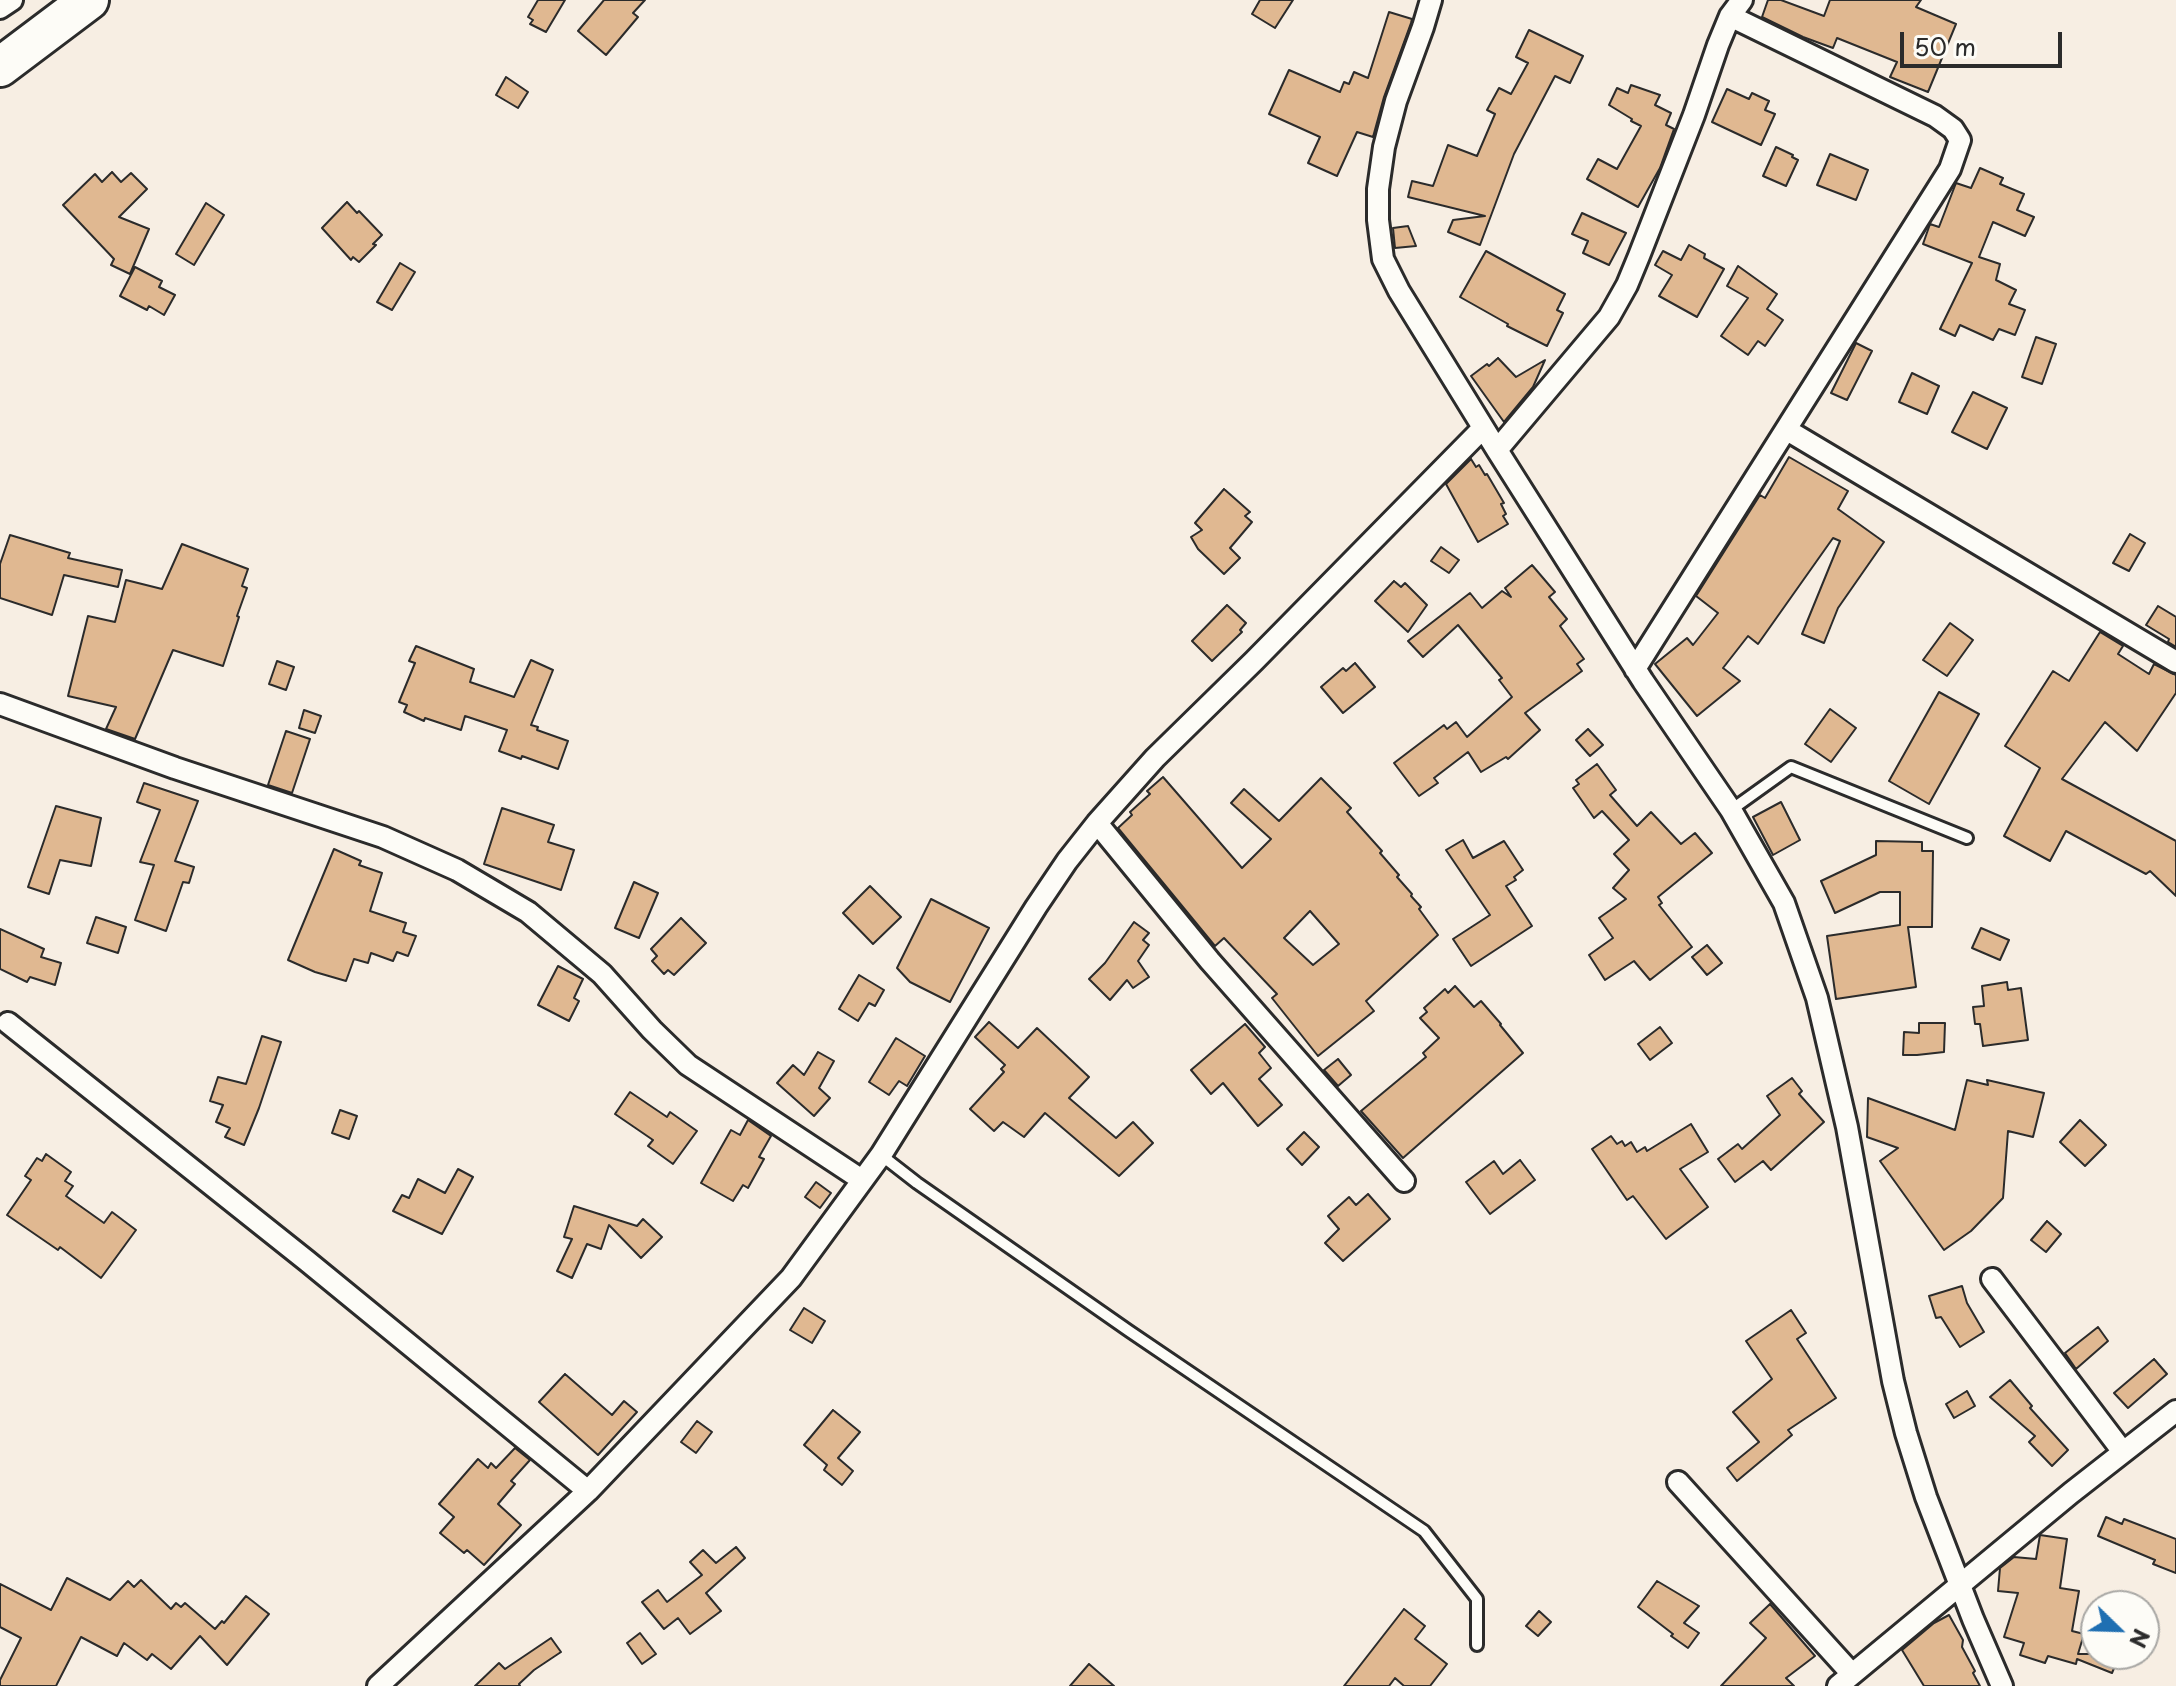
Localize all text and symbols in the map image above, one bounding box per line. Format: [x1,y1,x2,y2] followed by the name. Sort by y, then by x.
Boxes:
[1904,16,2066,66] scale bar
[1914,28,1976,64] text: 50 m
[2080,1590,2160,1670] north arrow
[2122,1624,2159,1653] text: N

